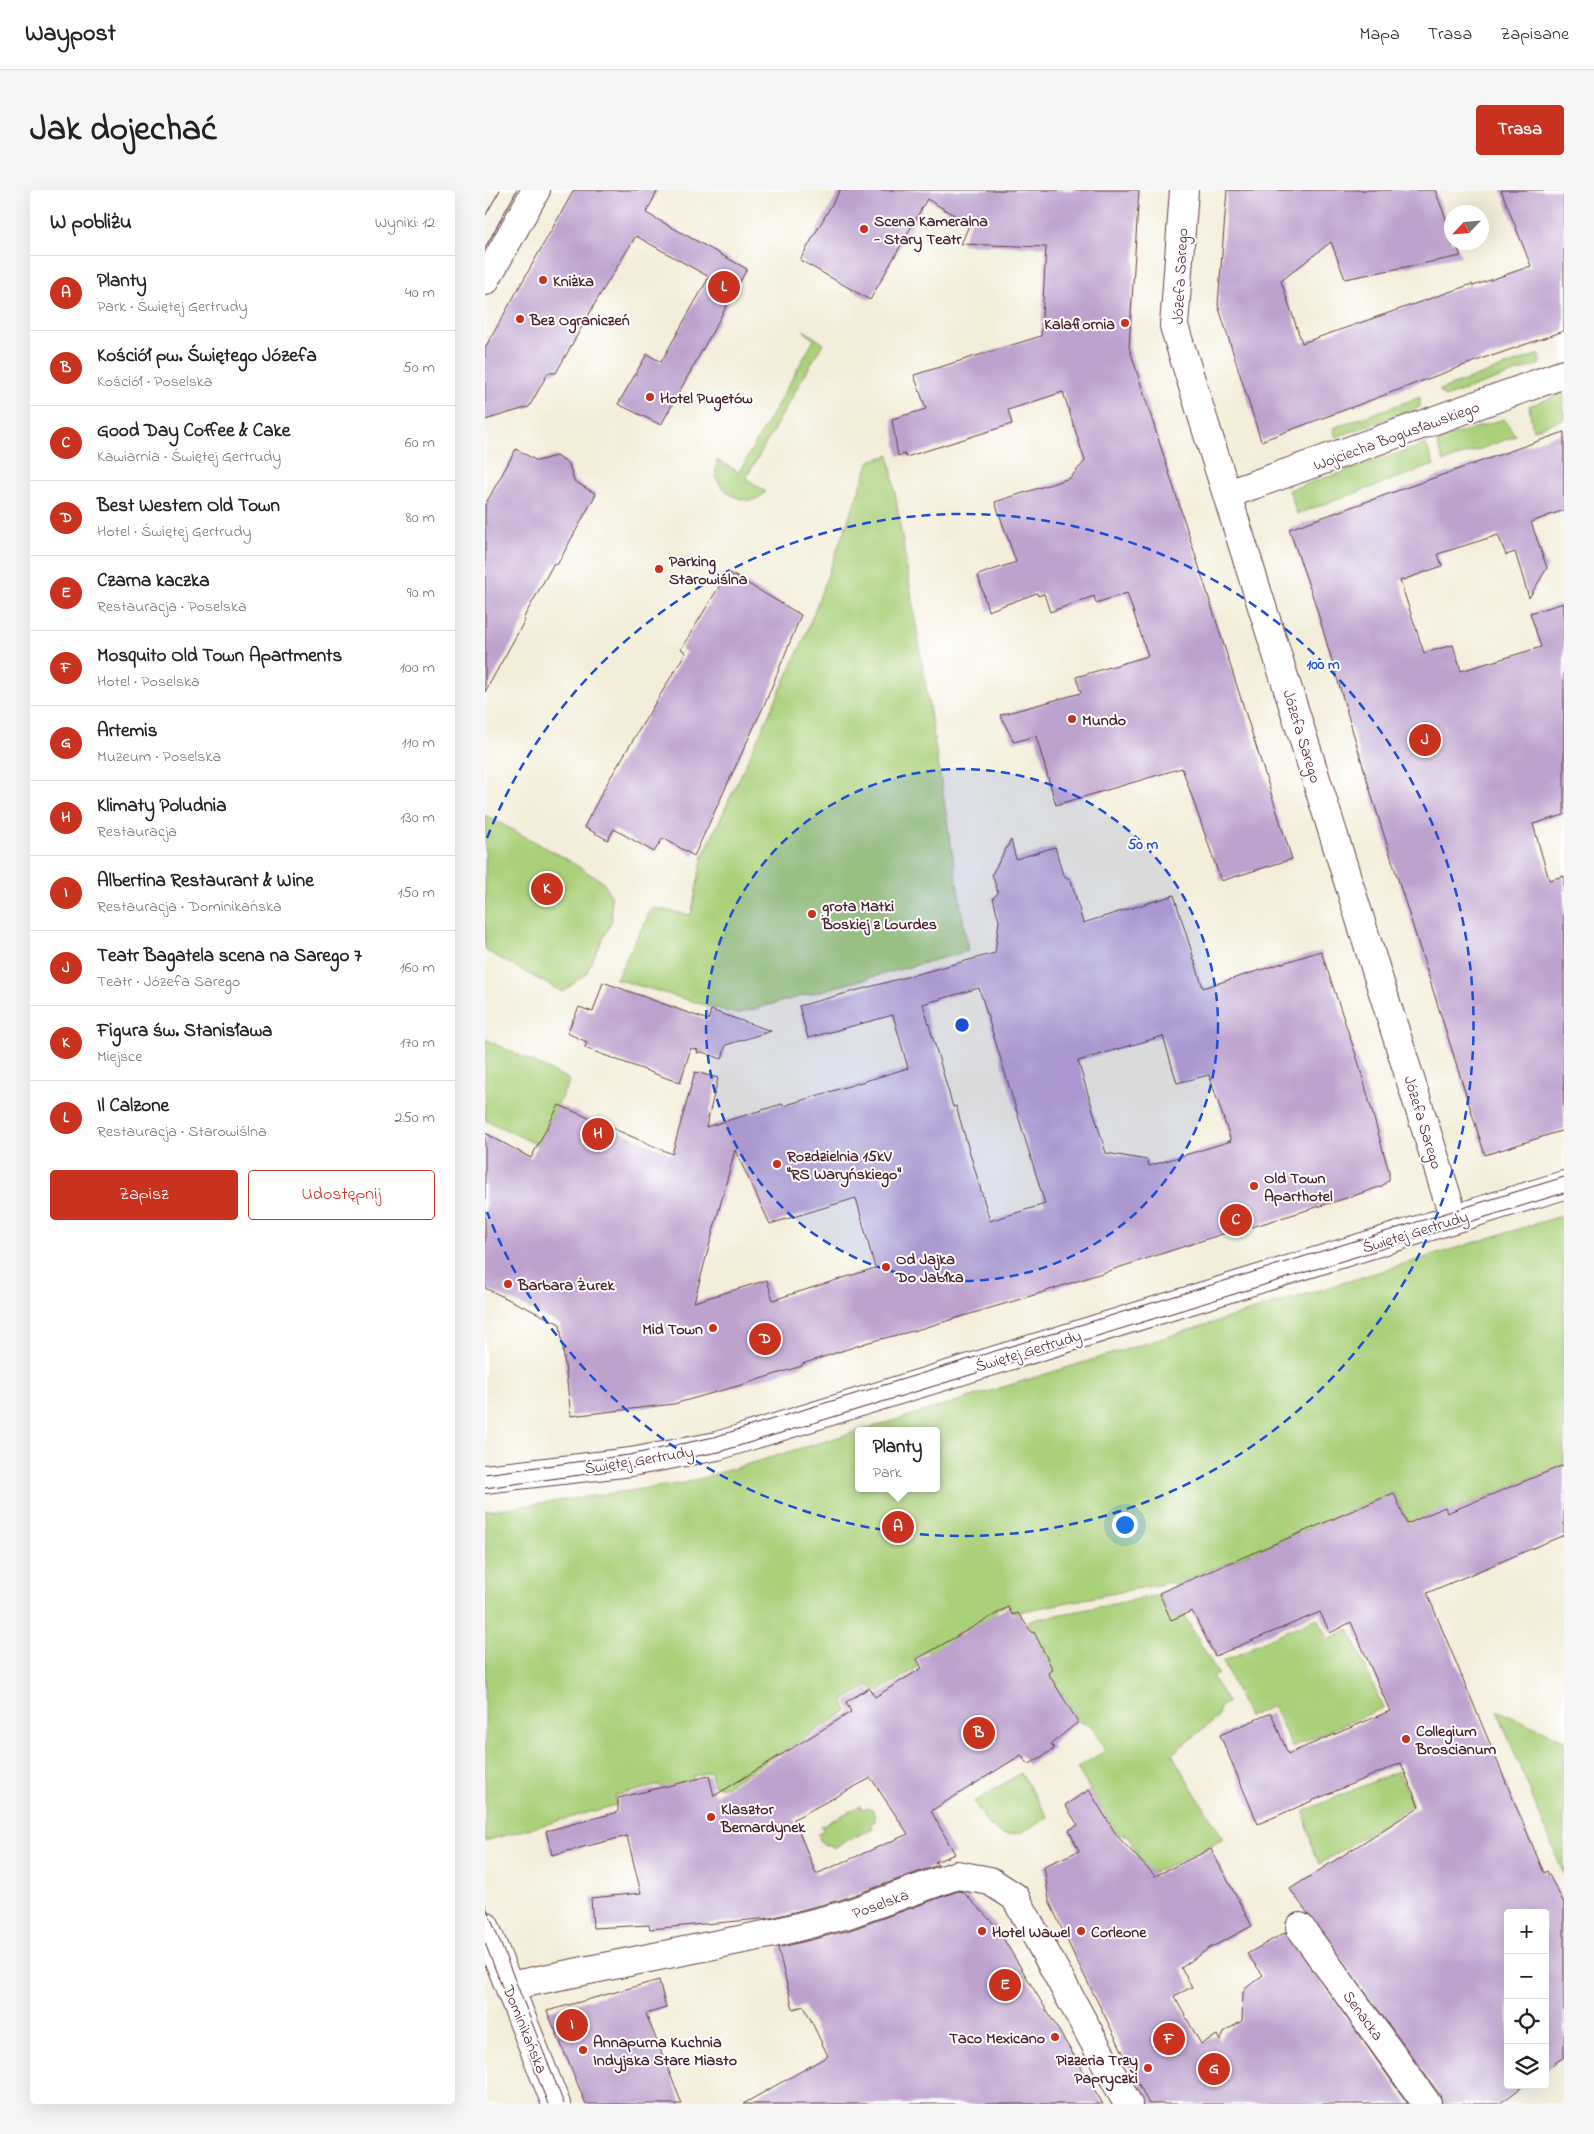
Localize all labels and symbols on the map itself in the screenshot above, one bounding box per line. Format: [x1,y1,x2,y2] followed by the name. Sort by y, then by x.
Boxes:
[1444,205,1489,250] north arrow
[873,210,988,253] place label: Scena Kameralna - Stary Teatr
[858,223,870,235] marker: Scena Kameralna - Stary Teatr
[1166,227,1196,325] street label: Józefa Sarego
[708,268,740,306] pin: L
[553,270,594,294] place label: Kniżka
[537,274,549,286] marker: Kniżka
[529,309,630,334] place label: Bez Ograniczeń
[514,313,526,325] marker: Bez Ograniczeń
[1044,313,1115,337] place label: Kalafiornia
[1119,317,1131,329] marker: Kalafiornia
[660,387,753,412] place label: Hotel Pugetów
[644,391,656,403] marker: Hotel Pugetów
[1310,396,1483,478] street label: Wojciecha Bogusławskiego
[669,550,748,592] place label: Parking Starowiślna
[653,563,665,575] marker: Parking Starowiślna
[1306,654,1340,676] text: 100 m
[1275,687,1327,786] street label: Józefa Sarego
[1082,709,1126,733] place label: Mundo
[1066,713,1078,725] marker: Mundo
[1409,721,1441,759] pin: J
[1128,834,1159,856] text: 50 m
[531,870,563,908] pin: K
[821,895,937,937] place label: grota Matki Boskiej z Lourdes
[806,908,818,920] marker: grota Matki Boskiej z Lourdes
[953,1016,971,1034] centre of rings
[1396,1073,1448,1172] street label: Józefa Sarego
[582,1115,614,1153] pin: H
[786,1145,901,1188] place label: Rozdzielnia 15kV "RS Waryńskiego"
[771,1158,783,1170] marker: Rozdzielnia 15kV "RS Waryńskiego"
[1264,1167,1333,1209] place label: Old Town Aparthotel
[1248,1180,1260,1192] marker: Old Town Aparthotel
[1220,1201,1252,1239] pin: C
[1359,1205,1472,1260] street label: Świętej Gertrudy
[895,1248,964,1290] place label: Od Jajka Do Jabłka
[880,1261,892,1273] marker: Od Jajka Do Jabłka
[517,1274,615,1298] place label: Barbara Żurek
[502,1278,514,1290] marker: Barbara Żurek
[642,1318,703,1342] place label: Mid Town
[749,1320,781,1358] pin: D
[707,1322,719,1334] marker: Mid Town
[972,1324,1085,1379] street label: Świętej Gertrudy
[583,1441,696,1481] street label: Świętej Gertrudy
[882,1508,914,1546] pin: A
[1112,1512,1138,1538] your location
[963,1714,995,1752] pin: B
[1415,1720,1497,1762] place label: Collegium Broscianum
[1400,1733,1412,1745] marker: Collegium Broscianum
[720,1798,806,1841] place label: Klasztor Bernardynek
[705,1811,717,1823] marker: Klasztor Bernardynek
[849,1884,912,1926] street label: Poselska
[992,1921,1071,1945] place label: Hotel Wawel
[1091,1921,1147,1945] place label: Corleone
[976,1925,988,1937] marker: Hotel Wawel
[1075,1925,1087,1937] marker: Corleone
[989,1966,1021,2004] pin: E
[495,1981,553,2078] street label: Dominikańska
[1336,1986,1389,2046] street label: Senacka
[556,2006,588,2044] pin: I
[1153,2020,1185,2058] pin: F
[949,2027,1045,2051] place label: Taco Mexicano
[593,2031,737,2074] place label: Annapurna Kuchnia Indyjska Stare Miasto
[1049,2031,1061,2043] marker: Taco Mexicano
[577,2044,589,2056] marker: Annapurna Kuchnia Indyjska Stare Miasto
[1056,2049,1138,2092] place label: Pizzeria Trzy Papryczki
[1198,2050,1230,2088] pin: G
[1142,2062,1154,2074] marker: Pizzeria Trzy Papryczki

